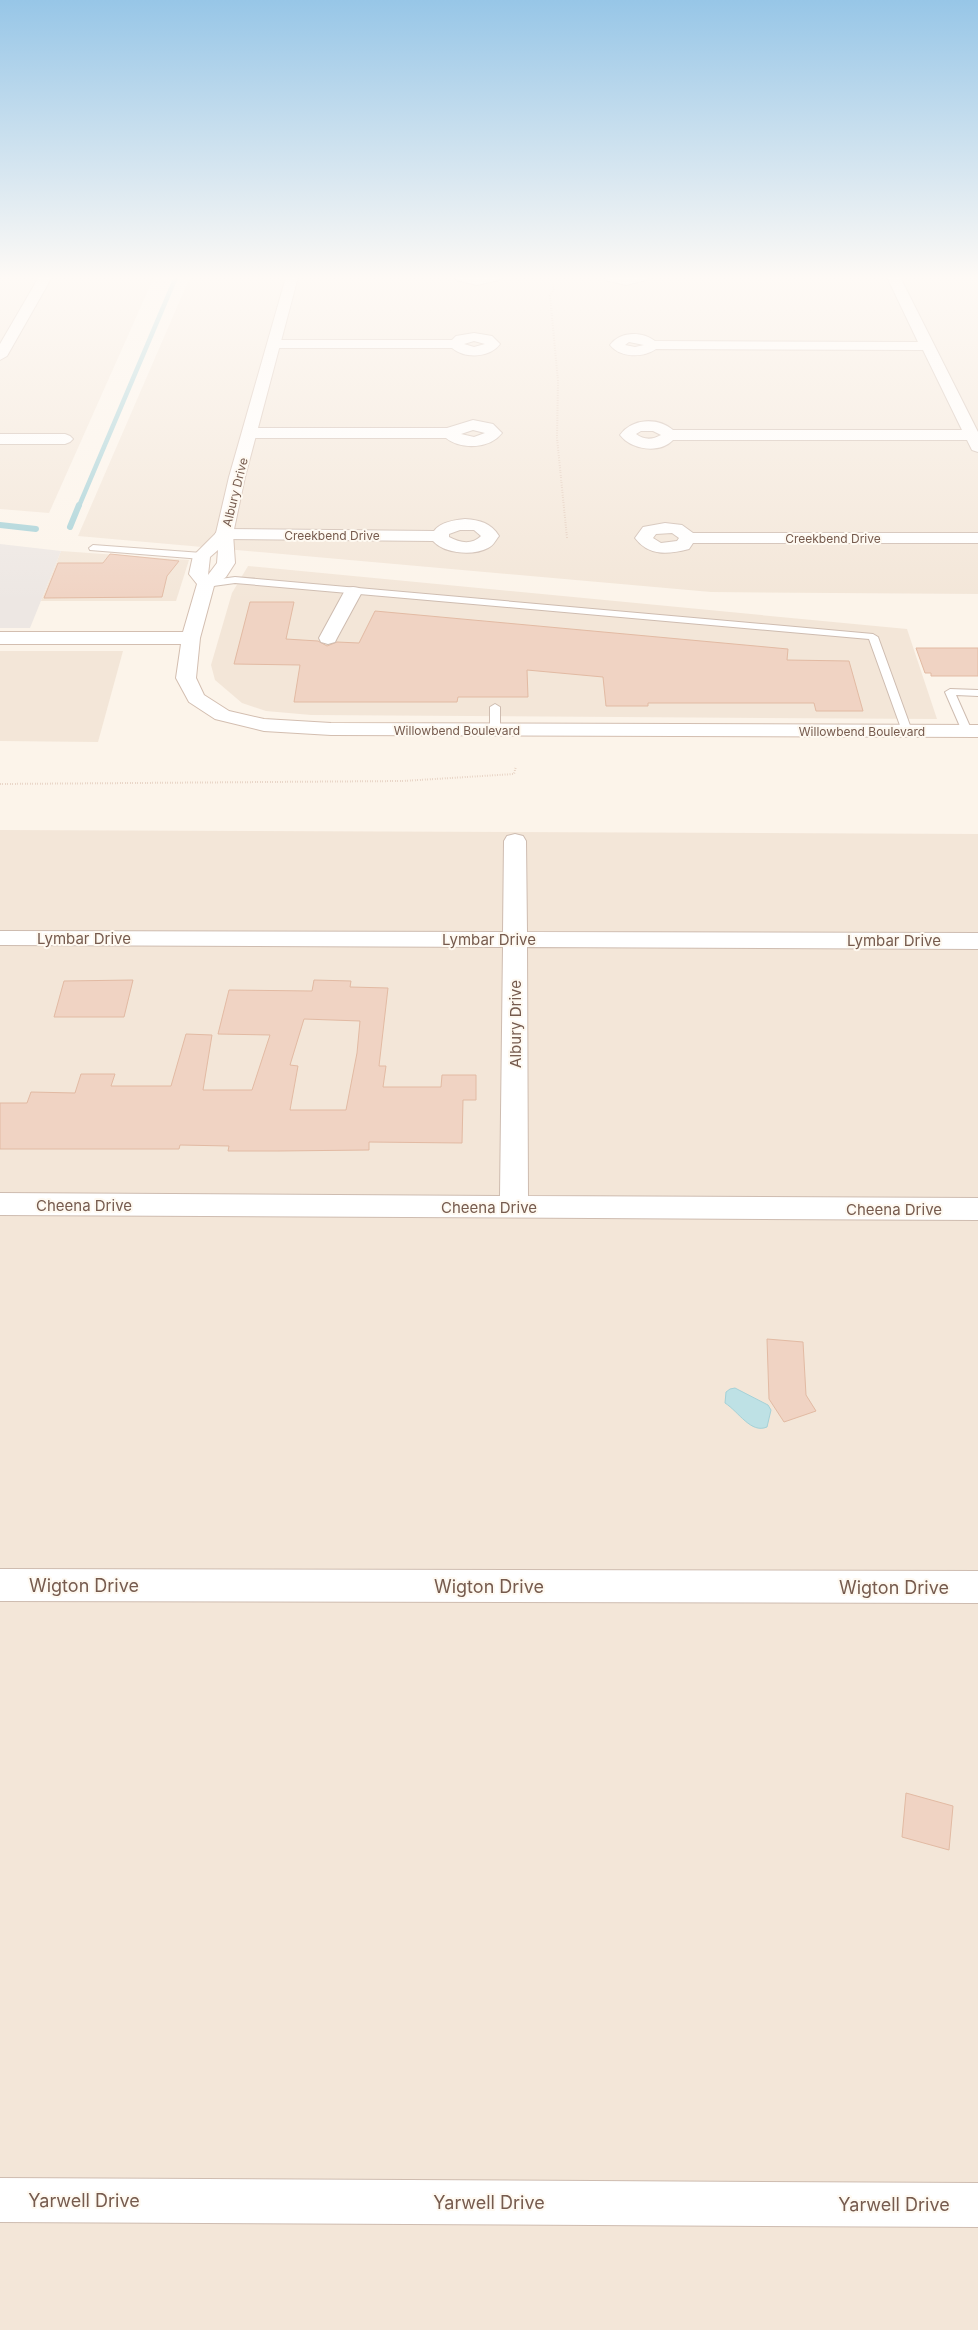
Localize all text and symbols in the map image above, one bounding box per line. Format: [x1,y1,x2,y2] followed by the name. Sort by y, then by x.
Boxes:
[219,456,251,528] street label: Albury Drive
[284,528,380,543] street label: Creekbend Drive
[785,531,881,546] street label: Creekbend Drive
[394,723,520,738] street label: Willowbend Boulevard
[799,724,925,739] street label: Willowbend Boulevard
[37,929,131,948] street label: Lymbar Drive
[442,930,536,949] street label: Lymbar Drive
[847,931,941,950] street label: Lymbar Drive
[506,980,525,1068] street label: Albury Drive
[36,1196,132,1215] street label: Cheena Drive
[441,1198,537,1217] street label: Cheena Drive
[846,1200,942,1219] street label: Cheena Drive
[29,1575,139,1596] street label: Wigton Drive
[434,1576,544,1597] street label: Wigton Drive
[839,1577,949,1598] street label: Wigton Drive
[28,2190,140,2211] street label: Yarwell Drive
[433,2192,545,2213] street label: Yarwell Drive
[838,2194,950,2215] street label: Yarwell Drive

